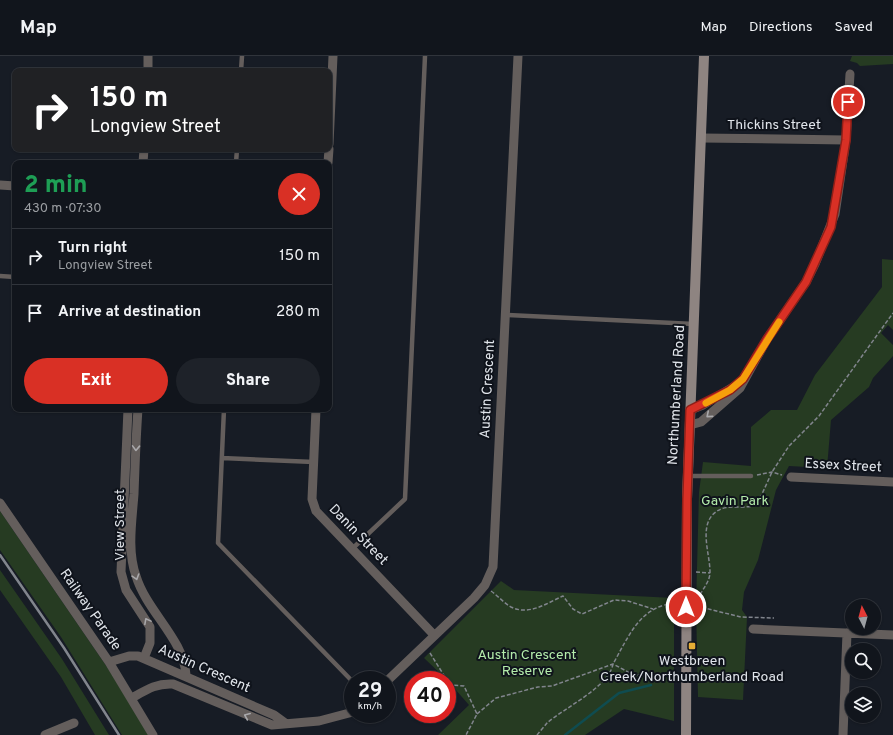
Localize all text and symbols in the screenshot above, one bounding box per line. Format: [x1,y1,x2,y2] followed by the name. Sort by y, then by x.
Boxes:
[20,16,57,40] text: Map
[701,19,727,36] text: Map
[749,19,813,36] text: Directions
[835,19,873,36] text: Saved
[90,81,168,117] text: 150 m
[24,84,76,136] icon: right
[831,85,865,119] pin
[837,91,859,113] icon: arrive
[90,116,221,139] text: Longview Street
[727,117,821,134] street label: Thickins Street
[24,171,88,201] text: 2 min
[278,173,320,215] button: close
[24,201,101,217] text: 430 m · 07:30
[58,239,127,258] text: Turn right
[24,246,46,268] icon: right
[279,247,320,266] text: 150 m
[58,258,152,274] text: Longview Street
[24,302,46,324] icon: arrive
[58,303,201,322] text: Arrive at destination
[276,303,320,322] text: 280 m
[665,325,689,465] street label: Northumberland Road
[477,339,499,439] street label: Austin Crescent
[24,358,168,404] button: Exit
[176,358,320,404] button: Share
[707,411,714,418] one-way arrow
[132,445,140,451] one-way arrow
[804,455,882,477] street label: Essex Street
[112,489,129,561] street label: View Street
[701,493,769,510] park label: Gavin Park
[325,501,391,569] street label: Danin Street
[56,566,124,654] street label: Railway Parade
[131,574,140,581] one-way arrow
[665,586,707,628] position arrow
[845,599,881,635] north arrow
[845,599,881,723] map controls
[144,618,151,626] one-way arrow
[155,641,253,697] street label: Austin Crescent
[687,641,697,651] marker: Westbreen Creek/Northumberland Road
[845,643,881,679] button: search
[477,647,577,680] park label: Austin Crescent Reserve
[600,653,784,686] place label: Westbreen Creek/Northumberland Road
[404,671,456,723] speed limit sign: 40
[358,679,382,705] text: 29
[845,687,881,723] button: layers
[358,700,382,713] text: km/h
[244,713,252,721] one-way arrow

